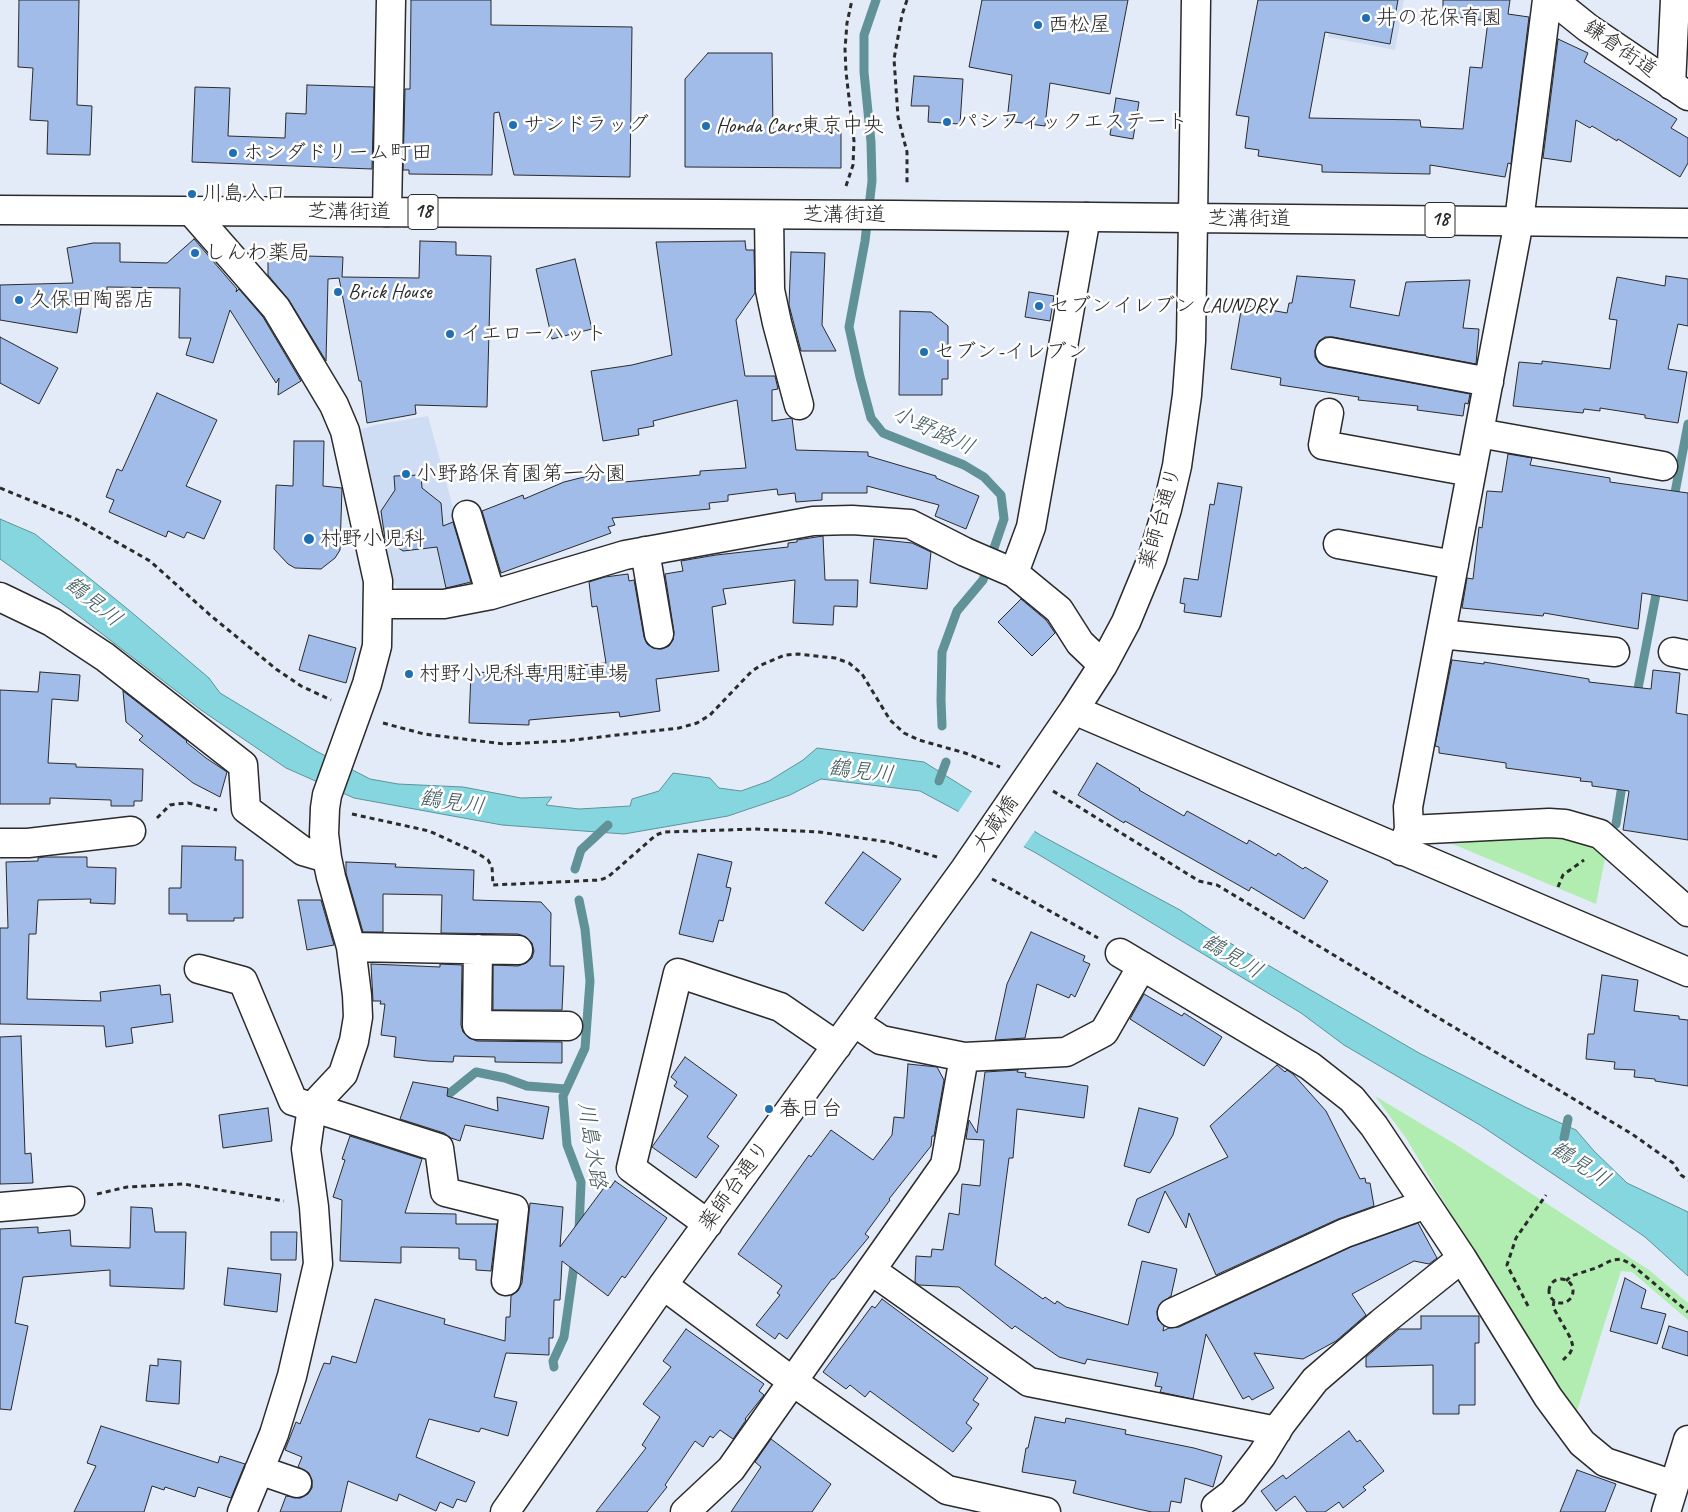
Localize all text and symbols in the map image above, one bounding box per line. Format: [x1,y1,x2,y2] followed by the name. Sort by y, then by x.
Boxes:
[1376,5,1502,31] place label: 井の花保育園
[1048,12,1111,38] place label: 西松屋
[1360,12,1372,24] marker: 井の花保育園
[1578,15,1662,83] street label: 鎌倉街道
[1032,19,1044,31] marker: 西松屋
[957,109,1188,135] place label: パシフィックエステート
[523,112,649,138] place label: サンドラッグ
[716,113,884,139] place label: Honda Cars東京中央
[941,116,953,128] marker: パシフィックエステート
[507,119,519,131] marker: サンドラッグ
[700,120,712,132] marker: Honda Cars東京中央
[243,140,432,166] place label: ホンダドリーム町田
[227,147,239,159] marker: ホンダドリーム町田
[202,181,286,207] place label: 川島入口
[186,188,198,200] marker: 川島入口
[408,194,438,230] road number: 18
[307,199,391,225] street label: 芝溝街道
[802,202,886,228] street label: 芝溝街道
[1425,202,1455,238] road number: 18
[1207,206,1291,232] street label: 芝溝街道
[205,240,310,266] place label: しんわ薬局
[189,247,201,259] marker: しんわ薬局
[348,279,432,305] place label: Brick House
[332,286,344,298] marker: Brick House
[29,287,155,313] place label: 久保田陶器店
[1049,293,1276,319] place label: セブンイレブン LAUNDRY
[13,294,25,306] marker: 久保田陶器店
[1033,300,1045,312] marker: セブンイレブン LAUNDRY
[460,321,607,347] place label: イエローハット
[444,328,456,340] marker: イエローハット
[934,339,1088,365] place label: セブン-イレブン
[918,346,930,358] marker: セブン-イレブン
[888,400,978,462] water label: 小野路川
[416,461,626,487] place label: 小野路保育園第一分園
[1134,464,1188,572] street label: 薬師台通り
[400,468,412,480] marker: 小野路保育園第一分園
[320,526,425,552] place label: 村野小児科
[302,532,316,546] marker: 村野小児科
[59,571,127,633] water label: 鶴見川
[419,661,629,687] place label: 村野小児科専用駐車場
[403,668,415,680] marker: 村野小児科専用駐車場
[827,755,895,789] water label: 鶴見川
[417,785,487,821] water label: 鶴見川
[968,791,1024,857] street label: 大蔵橋
[1197,929,1267,985] water label: 鶴見川
[779,1096,842,1122] place label: 春日台
[571,1099,611,1191] water label: 川島水路
[763,1103,775,1115] marker: 春日台
[694,1136,776,1236] street label: 薬師台通り
[1545,1136,1615,1194] water label: 鶴見川

